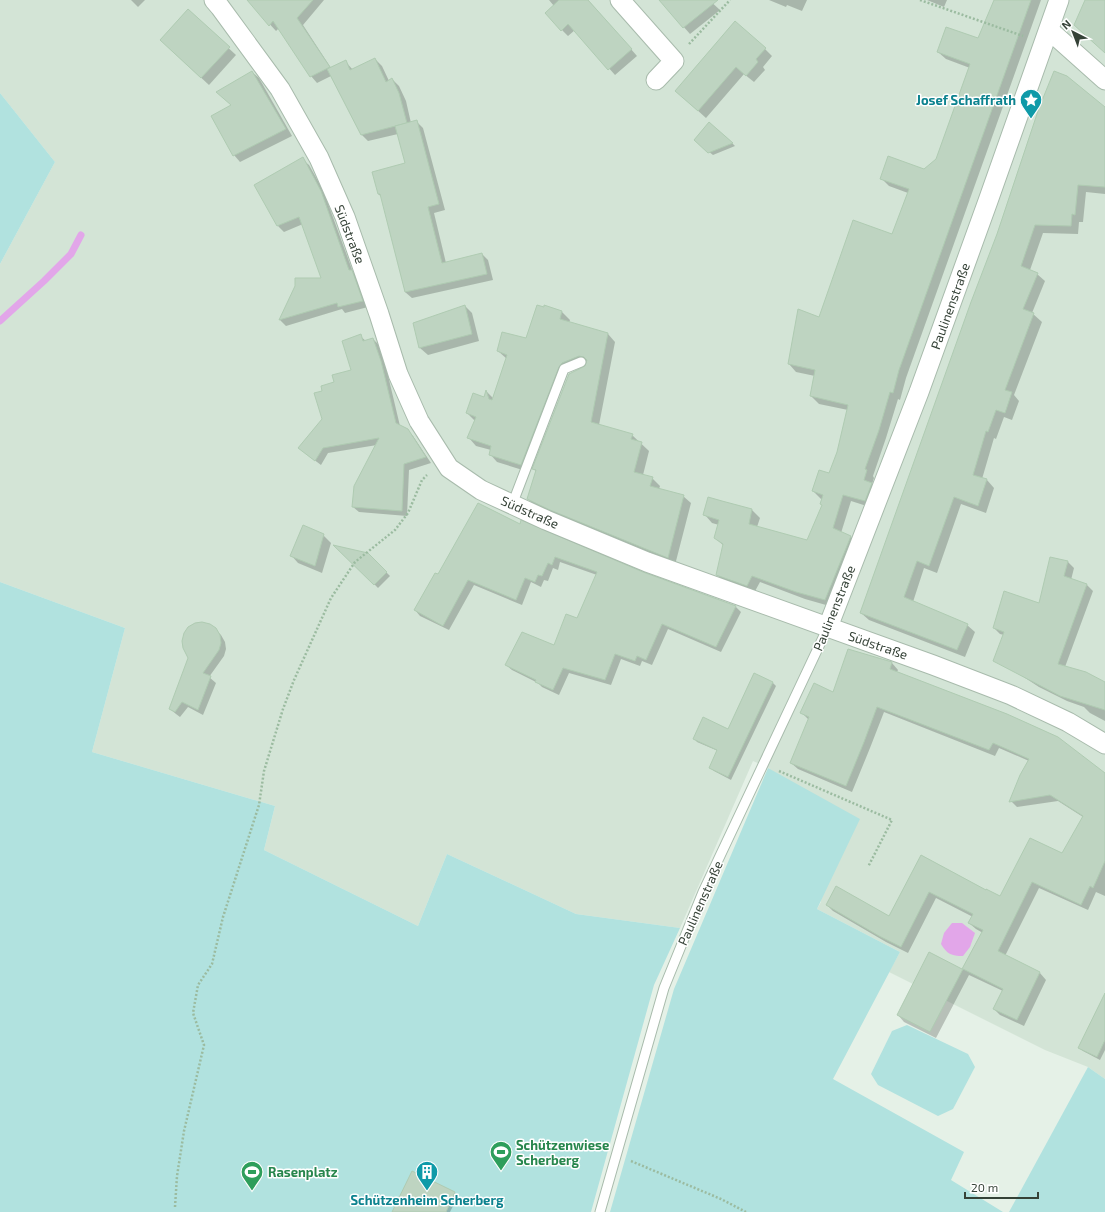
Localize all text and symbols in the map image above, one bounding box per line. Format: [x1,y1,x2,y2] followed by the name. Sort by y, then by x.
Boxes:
[1053,12,1093,52] north arrow
[1059,17,1073,32] text: N
[1018,87,1044,120] place icon: Josef Schaffrath
[916,92,1016,108] place label: Josef Schaffrath
[331,202,369,266] street label: Südstraße
[927,260,973,351] street label: Paulinenstraße
[499,492,562,532] street label: Südstraße
[810,563,858,653] street label: Paulinenstraße
[846,627,910,663] street label: Südstraße
[674,858,726,948] street label: Paulinenstraße
[516,1137,609,1168] place label: Schützenwiese Scherberg
[488,1139,514,1172] sports icon: Schützenwiese Scherberg
[239,1159,265,1192] sports icon: Rasenplatz
[414,1159,440,1192] building icon: Schützenheim Scherberg
[268,1164,338,1180] place label: Rasenplatz
[965,1174,1038,1200] scale bar
[971,1180,998,1194] text: 20 m
[350,1192,504,1208] place label: Schützenheim Scherberg

